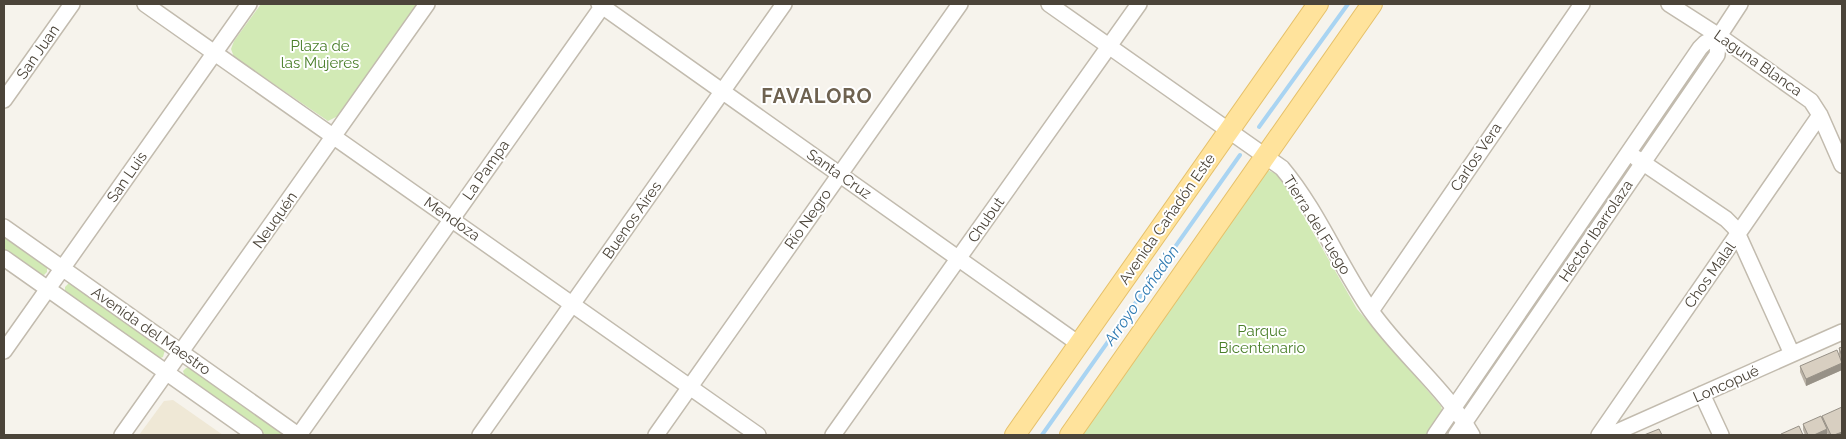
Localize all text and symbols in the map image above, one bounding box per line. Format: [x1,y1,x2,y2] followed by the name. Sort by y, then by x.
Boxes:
[13,21,63,83] street label: San Juan
[1711,26,1805,100] street label: Laguna Blanca
[281,37,359,72] park label: Plaza de las Mujeres
[761,84,873,108] district label: FAVALORO
[1447,119,1505,195] street label: Carlos Vera
[459,136,513,204] street label: La Pampa
[803,145,875,203] street label: Santa Cruz
[103,148,151,206] street label: San Luis
[1115,150,1219,288] street label: Avenida Cañadón Este
[1279,172,1355,278] street label: Tierra del Fuego
[1555,177,1637,285] street label: Héctor Ibarrolaza
[599,178,665,262] street label: Buenos Aires
[781,185,835,253] street label: Río Negro
[249,188,301,252] street label: Neuquén
[421,193,483,245] street label: Mendoza
[964,194,1008,246] street label: Chubut
[1681,238,1740,312] street label: Chos Malal
[1099,242,1183,350] water label: Arroyo Cañadón
[88,283,214,379] street label: Avenida del Maestro
[1219,322,1306,357] park label: Parque Bicentenario
[1690,361,1762,407] street label: Loncopué

